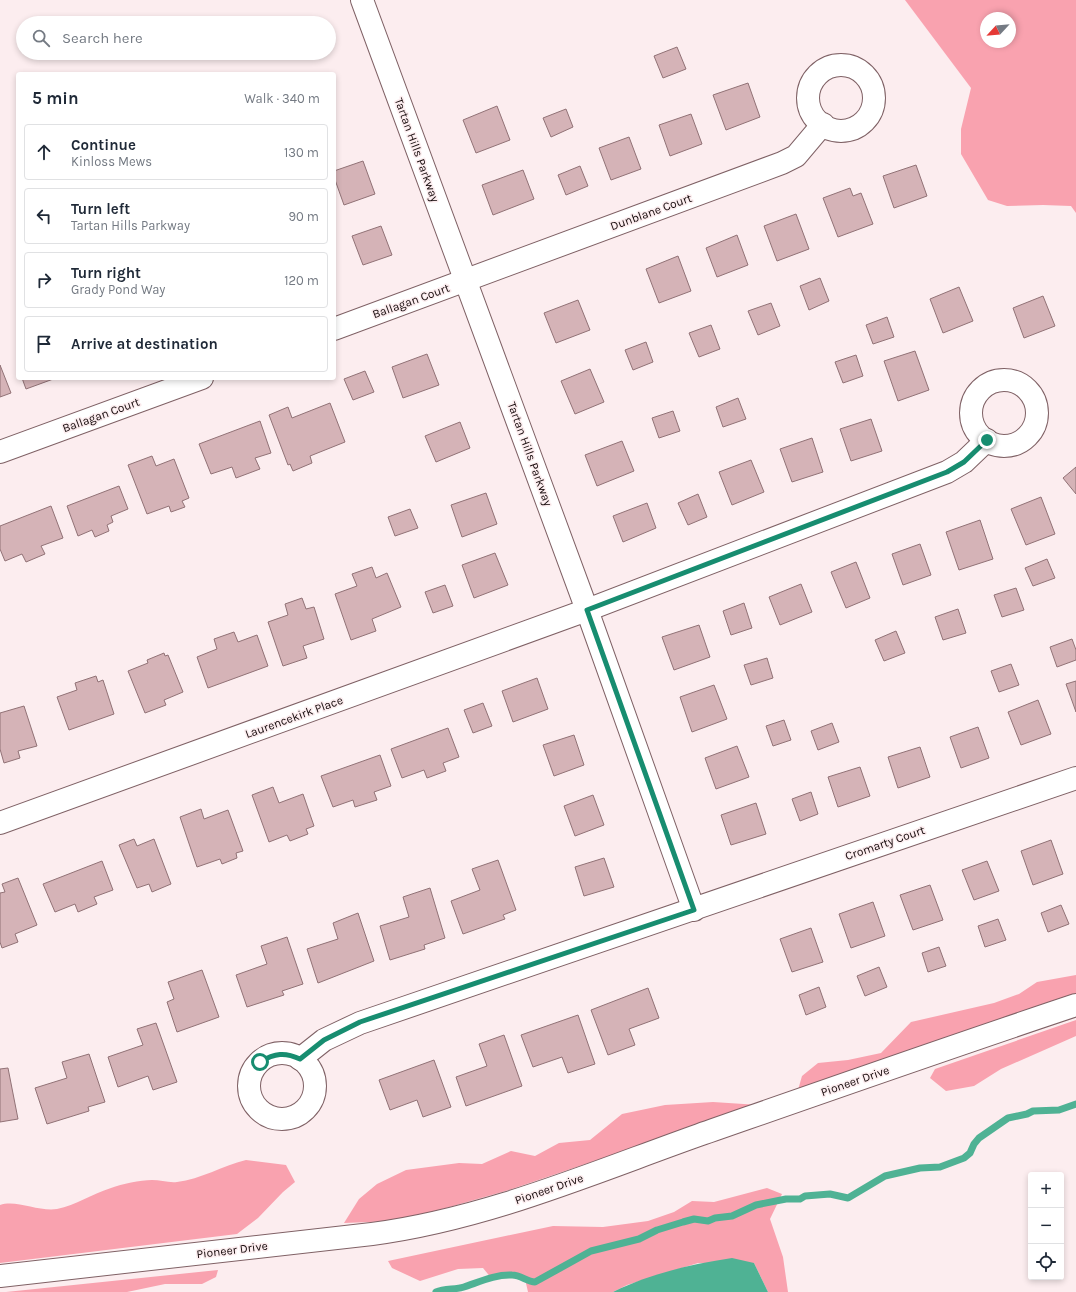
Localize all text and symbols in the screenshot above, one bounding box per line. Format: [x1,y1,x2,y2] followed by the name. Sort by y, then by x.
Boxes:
[980,12,1016,48] north arrow
[16,16,336,60] search box
[30,27,52,49] icon: search
[62,29,143,47] text: Search here
[32,88,79,108] text: 5 min
[244,91,320,106] text: Walk · 340 m
[392,96,443,204] street label: Tartan Hills Parkway
[71,136,136,154] text: Continue
[33,141,55,163] icon: ahead
[284,145,319,160] text: 130 m
[71,154,152,169] text: Kinloss Mews
[608,191,694,233] street label: Dunblane Court
[71,200,130,218] text: Turn left
[33,205,55,227] icon: left
[288,209,319,224] text: 90 m
[71,218,190,233] text: Tartan Hills Parkway
[71,264,141,282] text: Turn right
[33,269,55,291] icon: right
[284,273,319,288] text: 120 m
[371,280,452,321] street label: Ballagan Court
[71,282,165,297] text: Grady Pond Way
[33,333,55,355] icon: arrive
[71,335,218,353] text: Arrive at destination
[61,394,142,435] street label: Ballagan Court
[505,400,556,508] street label: Tartan Hills Parkway
[978,431,996,449] route end
[243,693,345,741] street label: Laurencekirk Place
[843,823,927,863] street label: Cromarty Court
[251,1053,269,1071] route start
[819,1063,891,1099] street label: Pioneer Drive
[513,1171,585,1207] street label: Pioneer Drive
[1028,1172,1064,1280] map controls
[1028,1172,1064,1208] button: +
[1028,1208,1064,1244] button: −
[196,1239,268,1261] street label: Pioneer Drive
[1028,1244,1064,1280] button: locate

